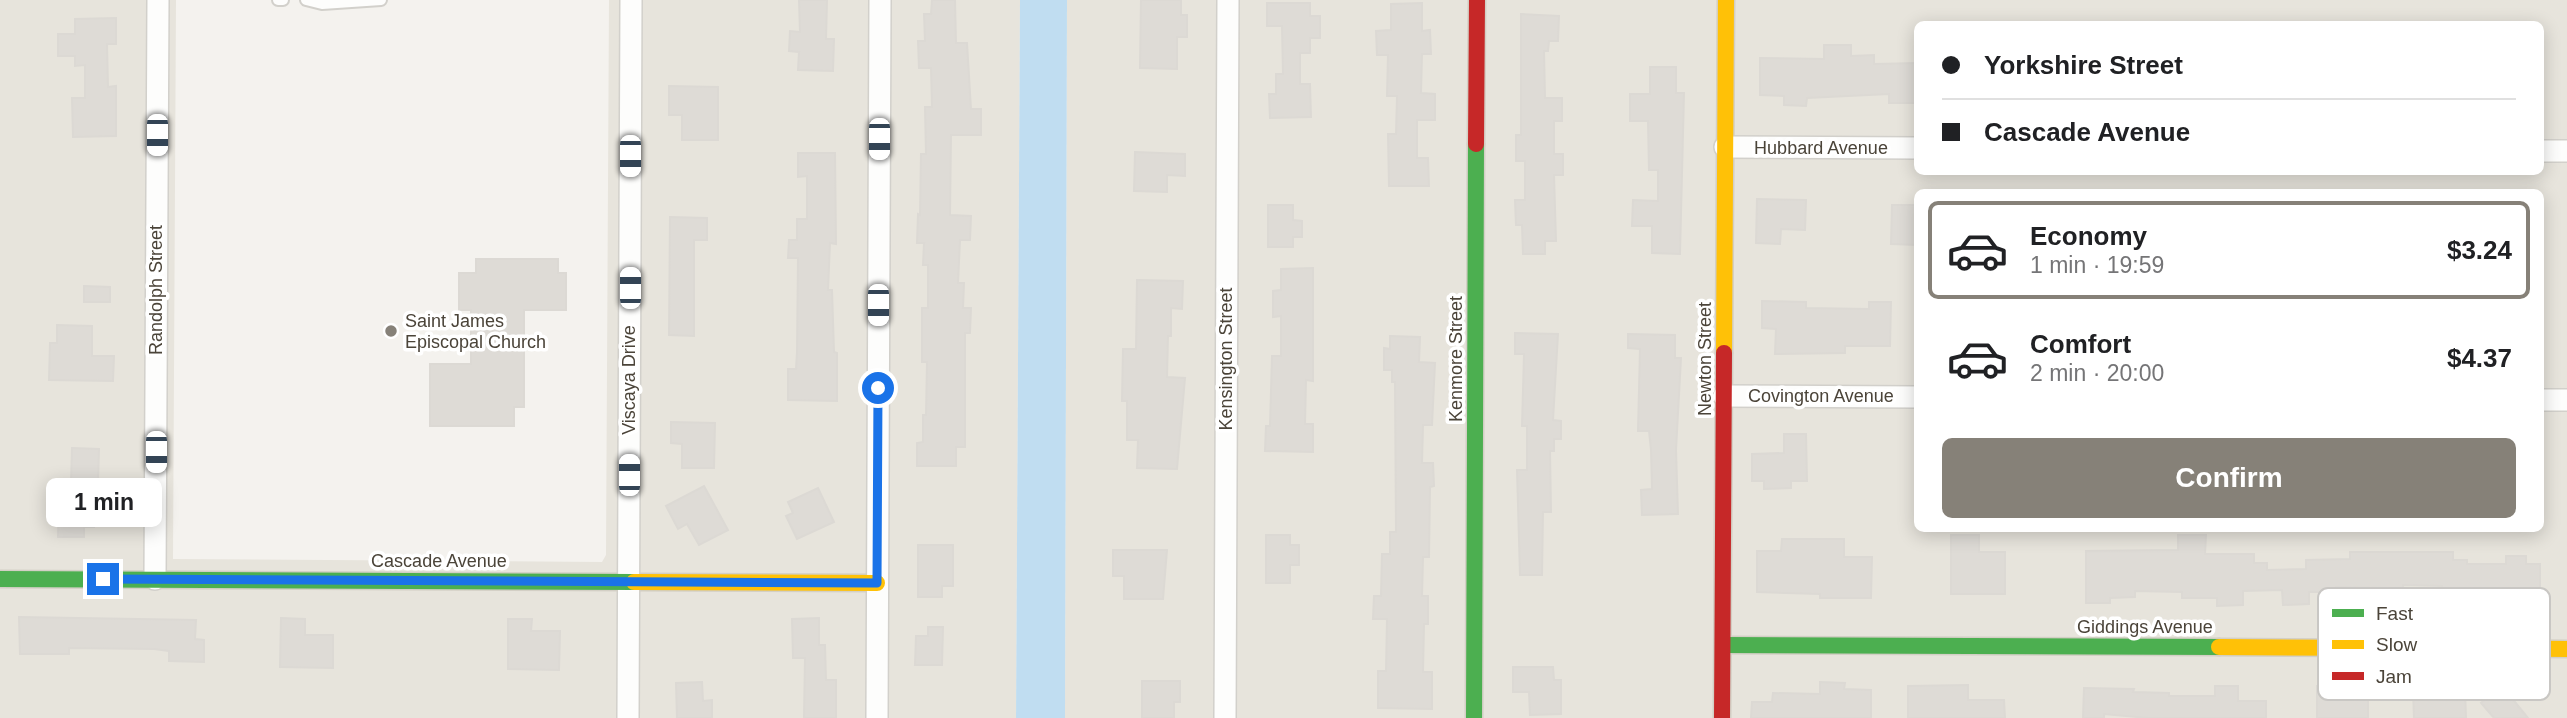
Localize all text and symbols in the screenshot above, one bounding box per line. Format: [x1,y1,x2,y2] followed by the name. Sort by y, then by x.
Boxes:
[1984,50,2183,80] text: Yorkshire Street
[147,114,168,156] car
[1984,117,2190,147] text: Cascade Avenue
[869,118,890,160] car
[620,135,641,177] car
[1754,138,1888,158] street label: Hubbard Avenue
[1946,219,2009,282] icon: car
[2030,221,2147,251] text: Economy
[146,225,166,355] street label: Randolph Street
[2447,235,2512,265] text: $3.24
[2030,252,2164,278] text: 1 min · 19:59
[620,267,641,309] car
[868,284,889,326] car
[1216,287,1236,431] street label: Kensington Street
[1446,296,1466,422] street label: Kenmore Street
[1695,302,1715,416] street label: Newton Street
[405,311,546,352] place label: Saint James Episcopal Church
[383,323,399,339] marker: Saint James Episcopal Church
[619,325,639,435] street label: Viscaya Drive
[1946,327,2009,390] icon: car
[2030,329,2131,359] text: Comfort
[2447,343,2512,373] text: $4.37
[2030,360,2164,386] text: 2 min · 20:00
[862,372,894,404] route start
[1748,386,1894,406] street label: Covington Avenue
[146,431,167,473] car
[1942,438,2516,518] button: Confirm
[619,454,640,496] car
[45,477,161,526] callout: 1 min
[74,489,134,515] text: 1 min
[371,551,507,571] street label: Cascade Avenue
[87,563,119,595] route end
[2318,588,2550,700] legend
[2376,603,2414,624] text: Fast
[2077,617,2213,637] street label: Giddings Avenue
[2376,634,2417,655] text: Slow
[2376,666,2412,687] text: Jam

